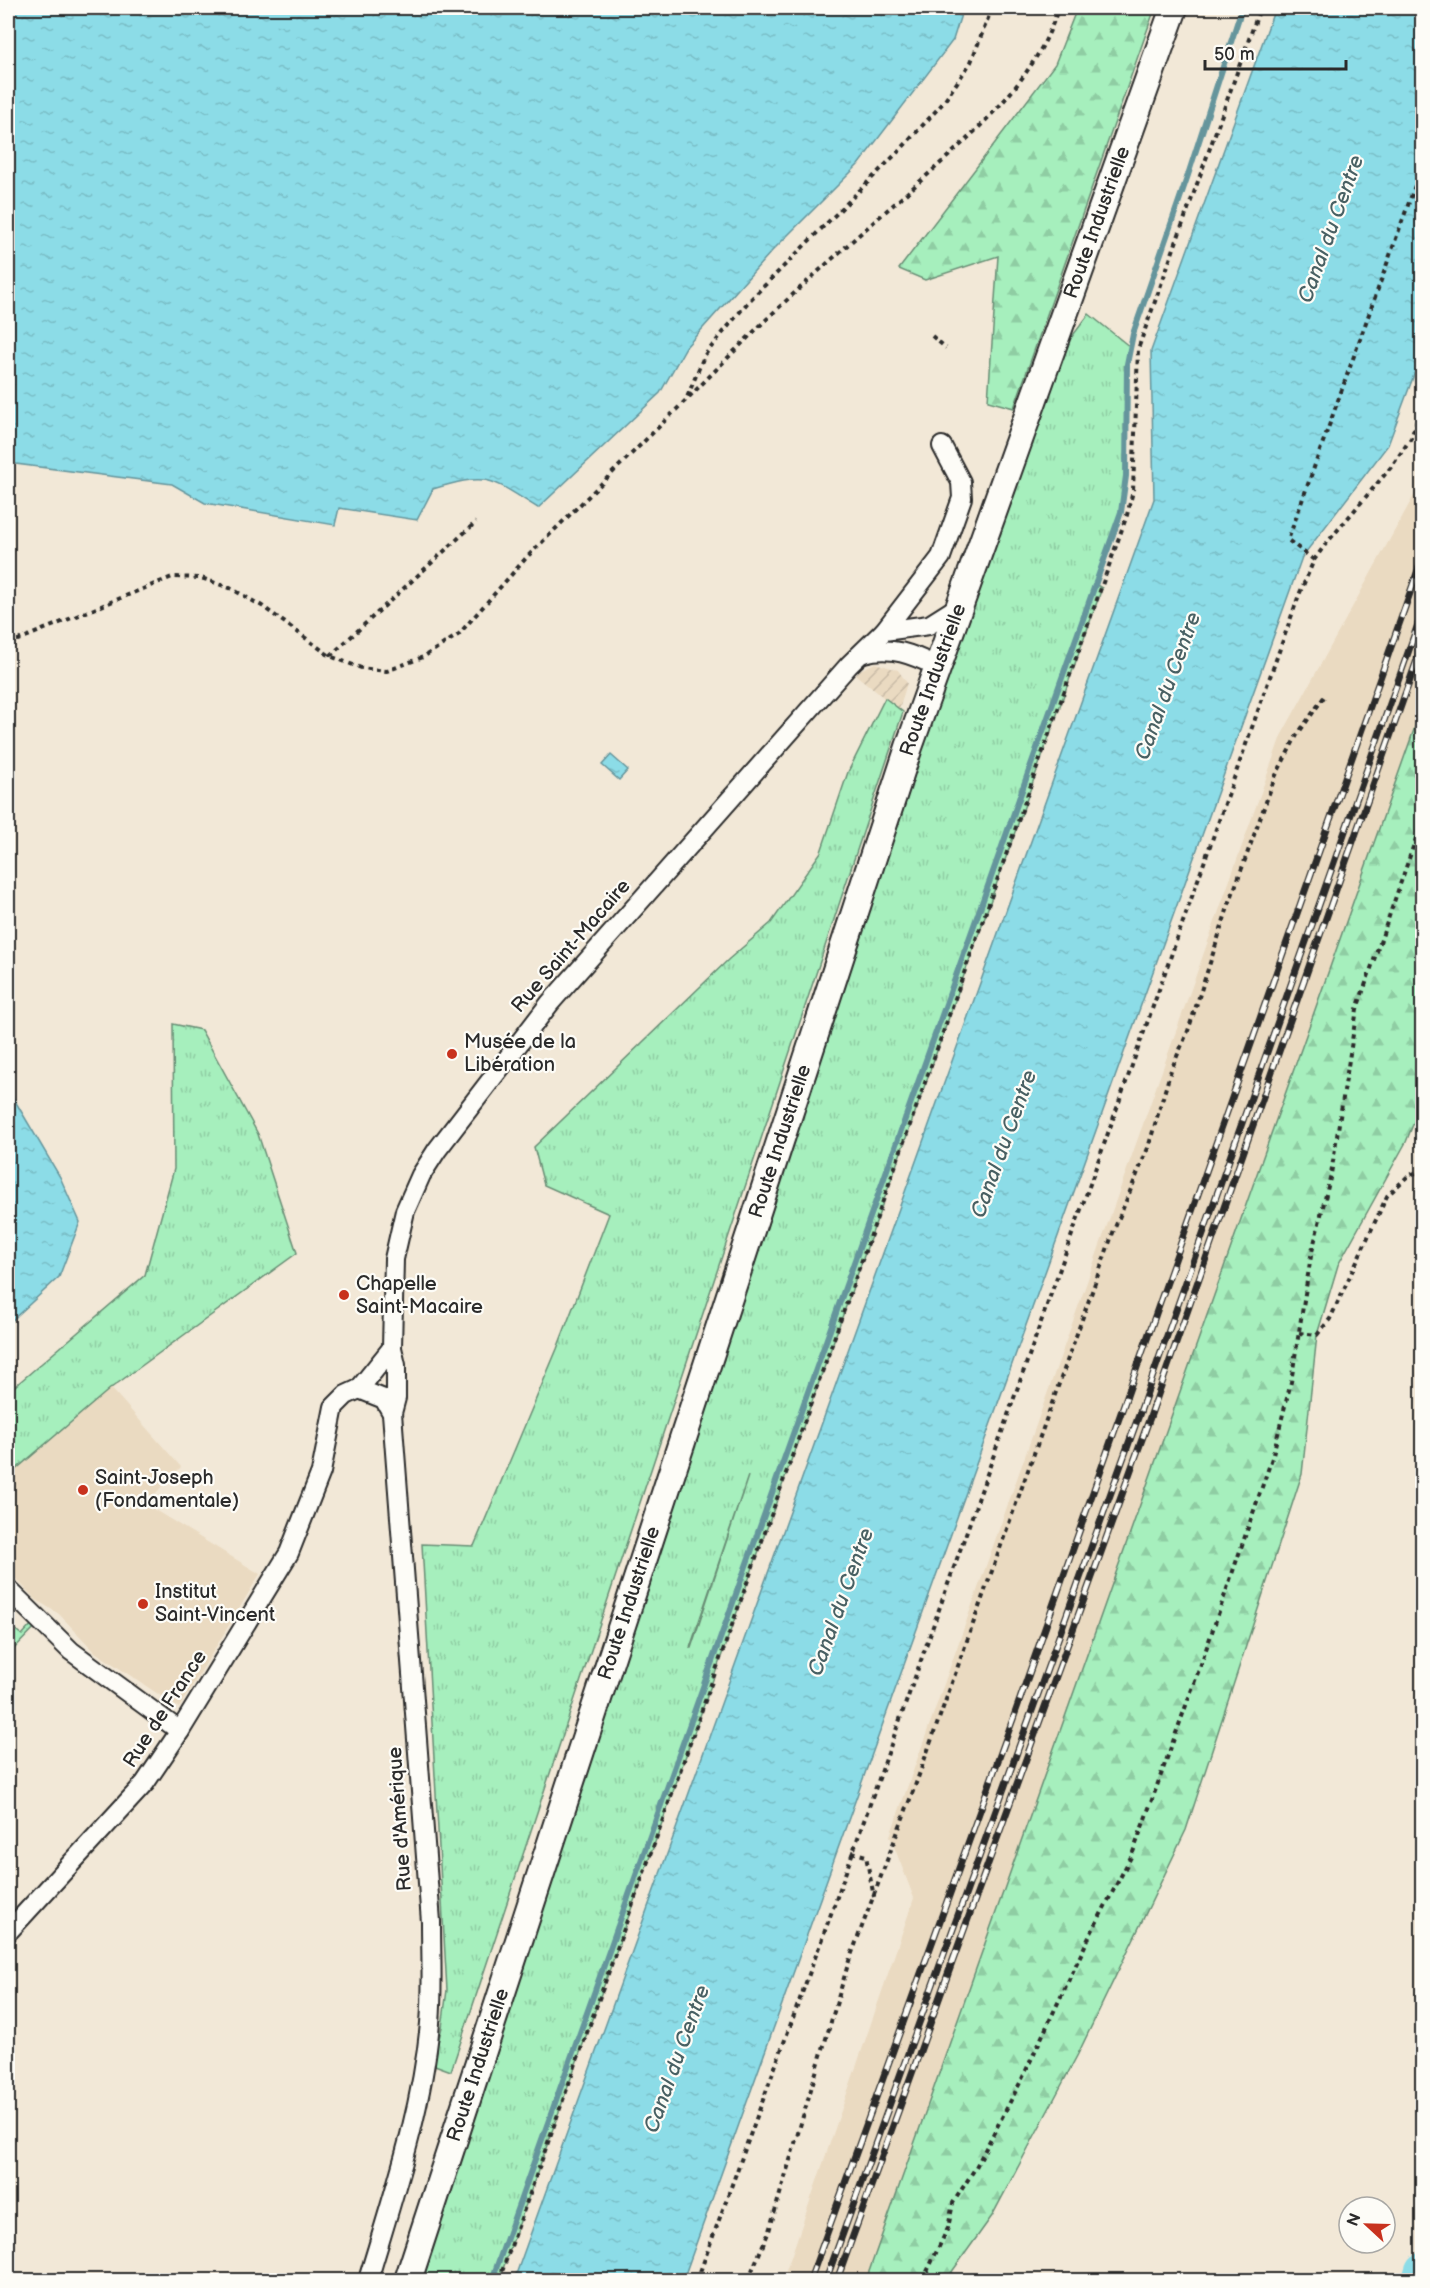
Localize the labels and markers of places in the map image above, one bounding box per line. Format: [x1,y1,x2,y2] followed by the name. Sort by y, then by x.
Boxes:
[464,1030,576,1077] place label: Musée de la Libération
[445,1047,459,1061] marker: Musée de la Libération
[356,1272,483,1319] place label: Chapelle Saint-Macaire
[337,1288,351,1302] marker: Chapelle Saint-Macaire
[95,1466,239,1513] place label: Saint-Joseph (Fondamentale)
[76,1483,90,1497] marker: Saint-Joseph (Fondamentale)
[155,1580,275,1627] place label: Institut Saint-Vincent
[136,1597,150,1611] marker: Institut Saint-Vincent

